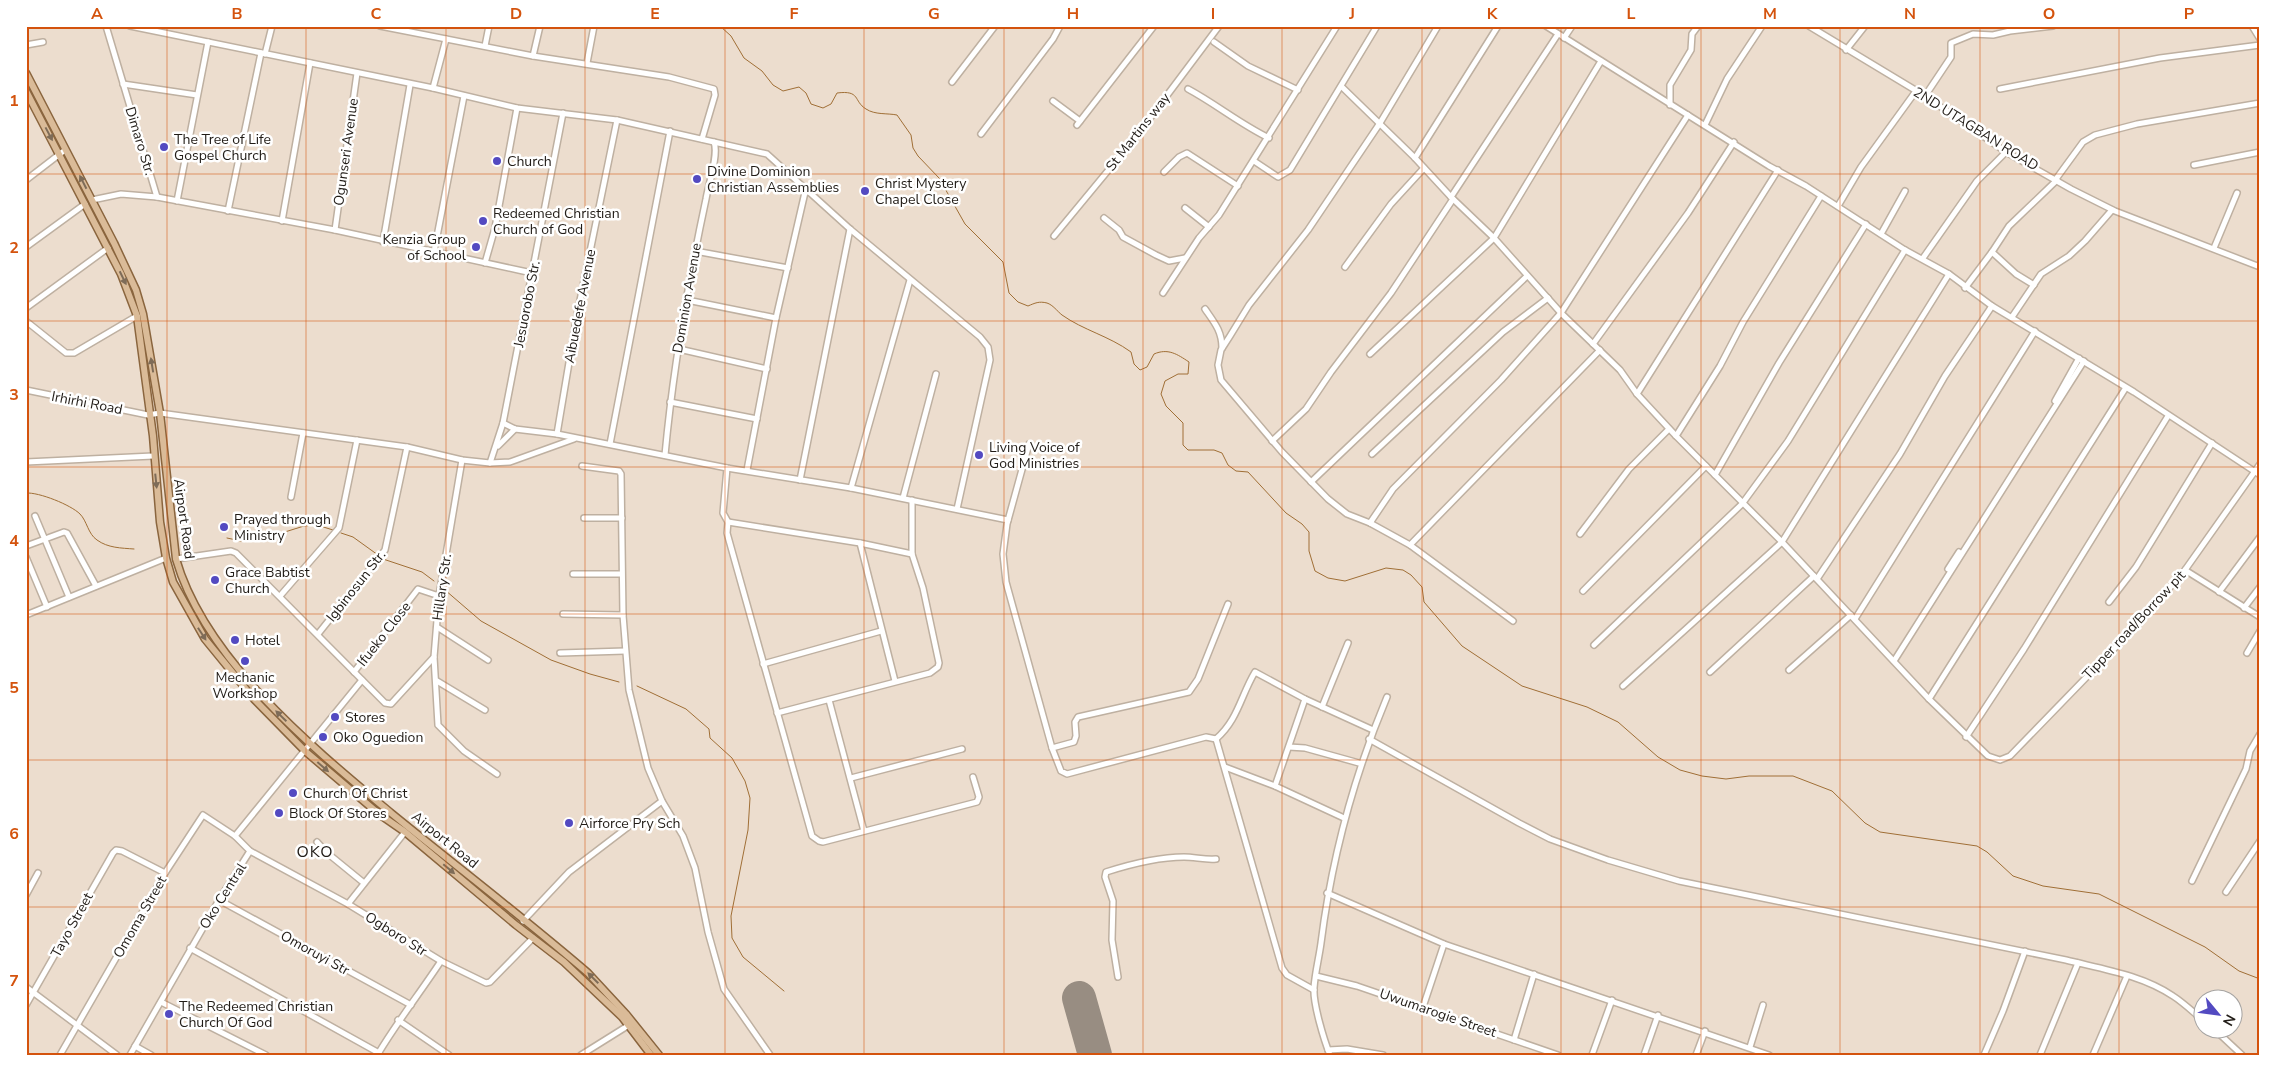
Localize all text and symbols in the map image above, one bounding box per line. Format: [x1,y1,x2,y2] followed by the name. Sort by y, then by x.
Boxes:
[91,3,103,25] text: A
[231,3,243,25] text: B
[371,3,382,25] text: C
[510,3,522,25] text: D
[650,3,660,25] text: E
[790,3,799,25] text: F
[928,3,940,25] text: G
[1067,3,1079,25] text: H
[1211,3,1215,25] text: I
[1348,3,1355,25] text: J
[1487,3,1499,25] text: K
[1627,3,1636,25] text: L
[1763,3,1777,25] text: M
[1904,3,1916,25] text: N
[2043,3,2055,25] text: O
[2184,3,2194,25] text: P
[1910,83,2042,175] street label: 2ND UTAGBAN ROAD
[1101,88,1175,175] street label: St Martins way
[9,90,19,112] text: 1
[329,97,363,207] street label: Ogunseri Avenue
[121,104,159,178] street label: Dimaro Str.
[45,127,53,141] one-way arrow
[174,130,271,165] place label: The Tree of Life Gospel Church
[158,141,170,153] marker: The Tree of Life Gospel Church
[507,152,552,171] place label: Church
[491,155,503,167] marker: Church
[707,162,839,197] place label: Divine Dominion Christian Assemblies
[691,173,703,185] marker: Divine Dominion Christian Assemblies
[875,174,967,209] place label: Christ Mystery Chapel Close
[79,175,87,189] one-way arrow
[859,185,871,197] marker: Christ Mystery Chapel Close
[493,204,620,239] place label: Redeemed Christian Church of God
[477,215,489,227] marker: Redeemed Christian Church of God
[382,230,467,265] place label: Kenzia Group of School
[9,237,19,259] text: 2
[470,241,482,253] marker: Kenzia Group of School
[668,241,706,355] street label: Dominion Avenue
[560,247,600,365] street label: Aibuedefe Avenue
[509,259,545,350] street label: Jesuorobo Str.
[119,271,127,286] one-way arrow
[147,357,155,373] one-way arrow
[9,384,19,406] text: 3
[50,387,124,419] street label: Irhirhi Road
[989,438,1080,473] place label: Living Voice of God Ministries
[973,449,985,461] marker: Living Voice of God Ministries
[152,473,160,489] one-way arrow
[169,478,199,560] street label: Airport Road
[234,510,331,545] place label: Prayed through Ministry
[218,521,230,533] marker: Prayed through Ministry
[9,530,19,552] text: 4
[322,546,390,626] street label: Igbinosun Str.
[428,552,456,622] street label: Hillary Str.
[225,563,310,598] place label: Grace Babtist Church
[2078,566,2190,684] street label: Tipper road/Borrow pit
[209,574,221,586] marker: Grace Babtist Church
[353,598,415,670] street label: Ifueko Close
[198,627,207,640] one-way arrow
[245,631,281,650] place label: Hotel
[229,634,241,646] marker: Hotel
[239,655,251,667] marker: Mechanic Workshop
[213,668,277,703] place label: Mechanic Workshop
[9,677,19,699] text: 5
[345,708,386,727] place label: Stores
[276,710,288,722] one-way arrow
[329,711,341,723] marker: Stores
[333,728,423,747] place label: Oko Oguedion
[317,731,329,743] marker: Oko Oguedion
[316,761,329,772] one-way arrow
[303,784,407,803] place label: Church Of Christ
[287,787,299,799] marker: Church Of Christ
[289,804,387,823] place label: Block Of Stores
[273,807,285,819] marker: Block Of Stores
[408,807,482,873] street label: Airport Road
[579,814,680,833] place label: Airforce Pry Sch
[563,817,575,829] marker: Airforce Pry Sch
[9,823,19,845] text: 6
[296,841,334,863] district label: OKO
[195,859,251,933] street label: Oko Central
[442,864,455,875] one-way arrow
[109,872,171,961] street label: Omoma Street
[46,889,98,961] street label: Tayo Street
[361,907,431,961] street label: Ogboro Str
[277,926,353,980] street label: Omoruyi Str
[9,970,19,992] text: 7
[587,972,599,984] one-way arrow
[1377,984,1499,1042] street label: Uwumarogie Street
[2194,988,2244,1038] north arrow
[179,997,333,1032] place label: The Redeemed Christian Church Of God
[163,1008,175,1020] marker: The Redeemed Christian Church Of God
[2218,1011,2240,1029] text: N

